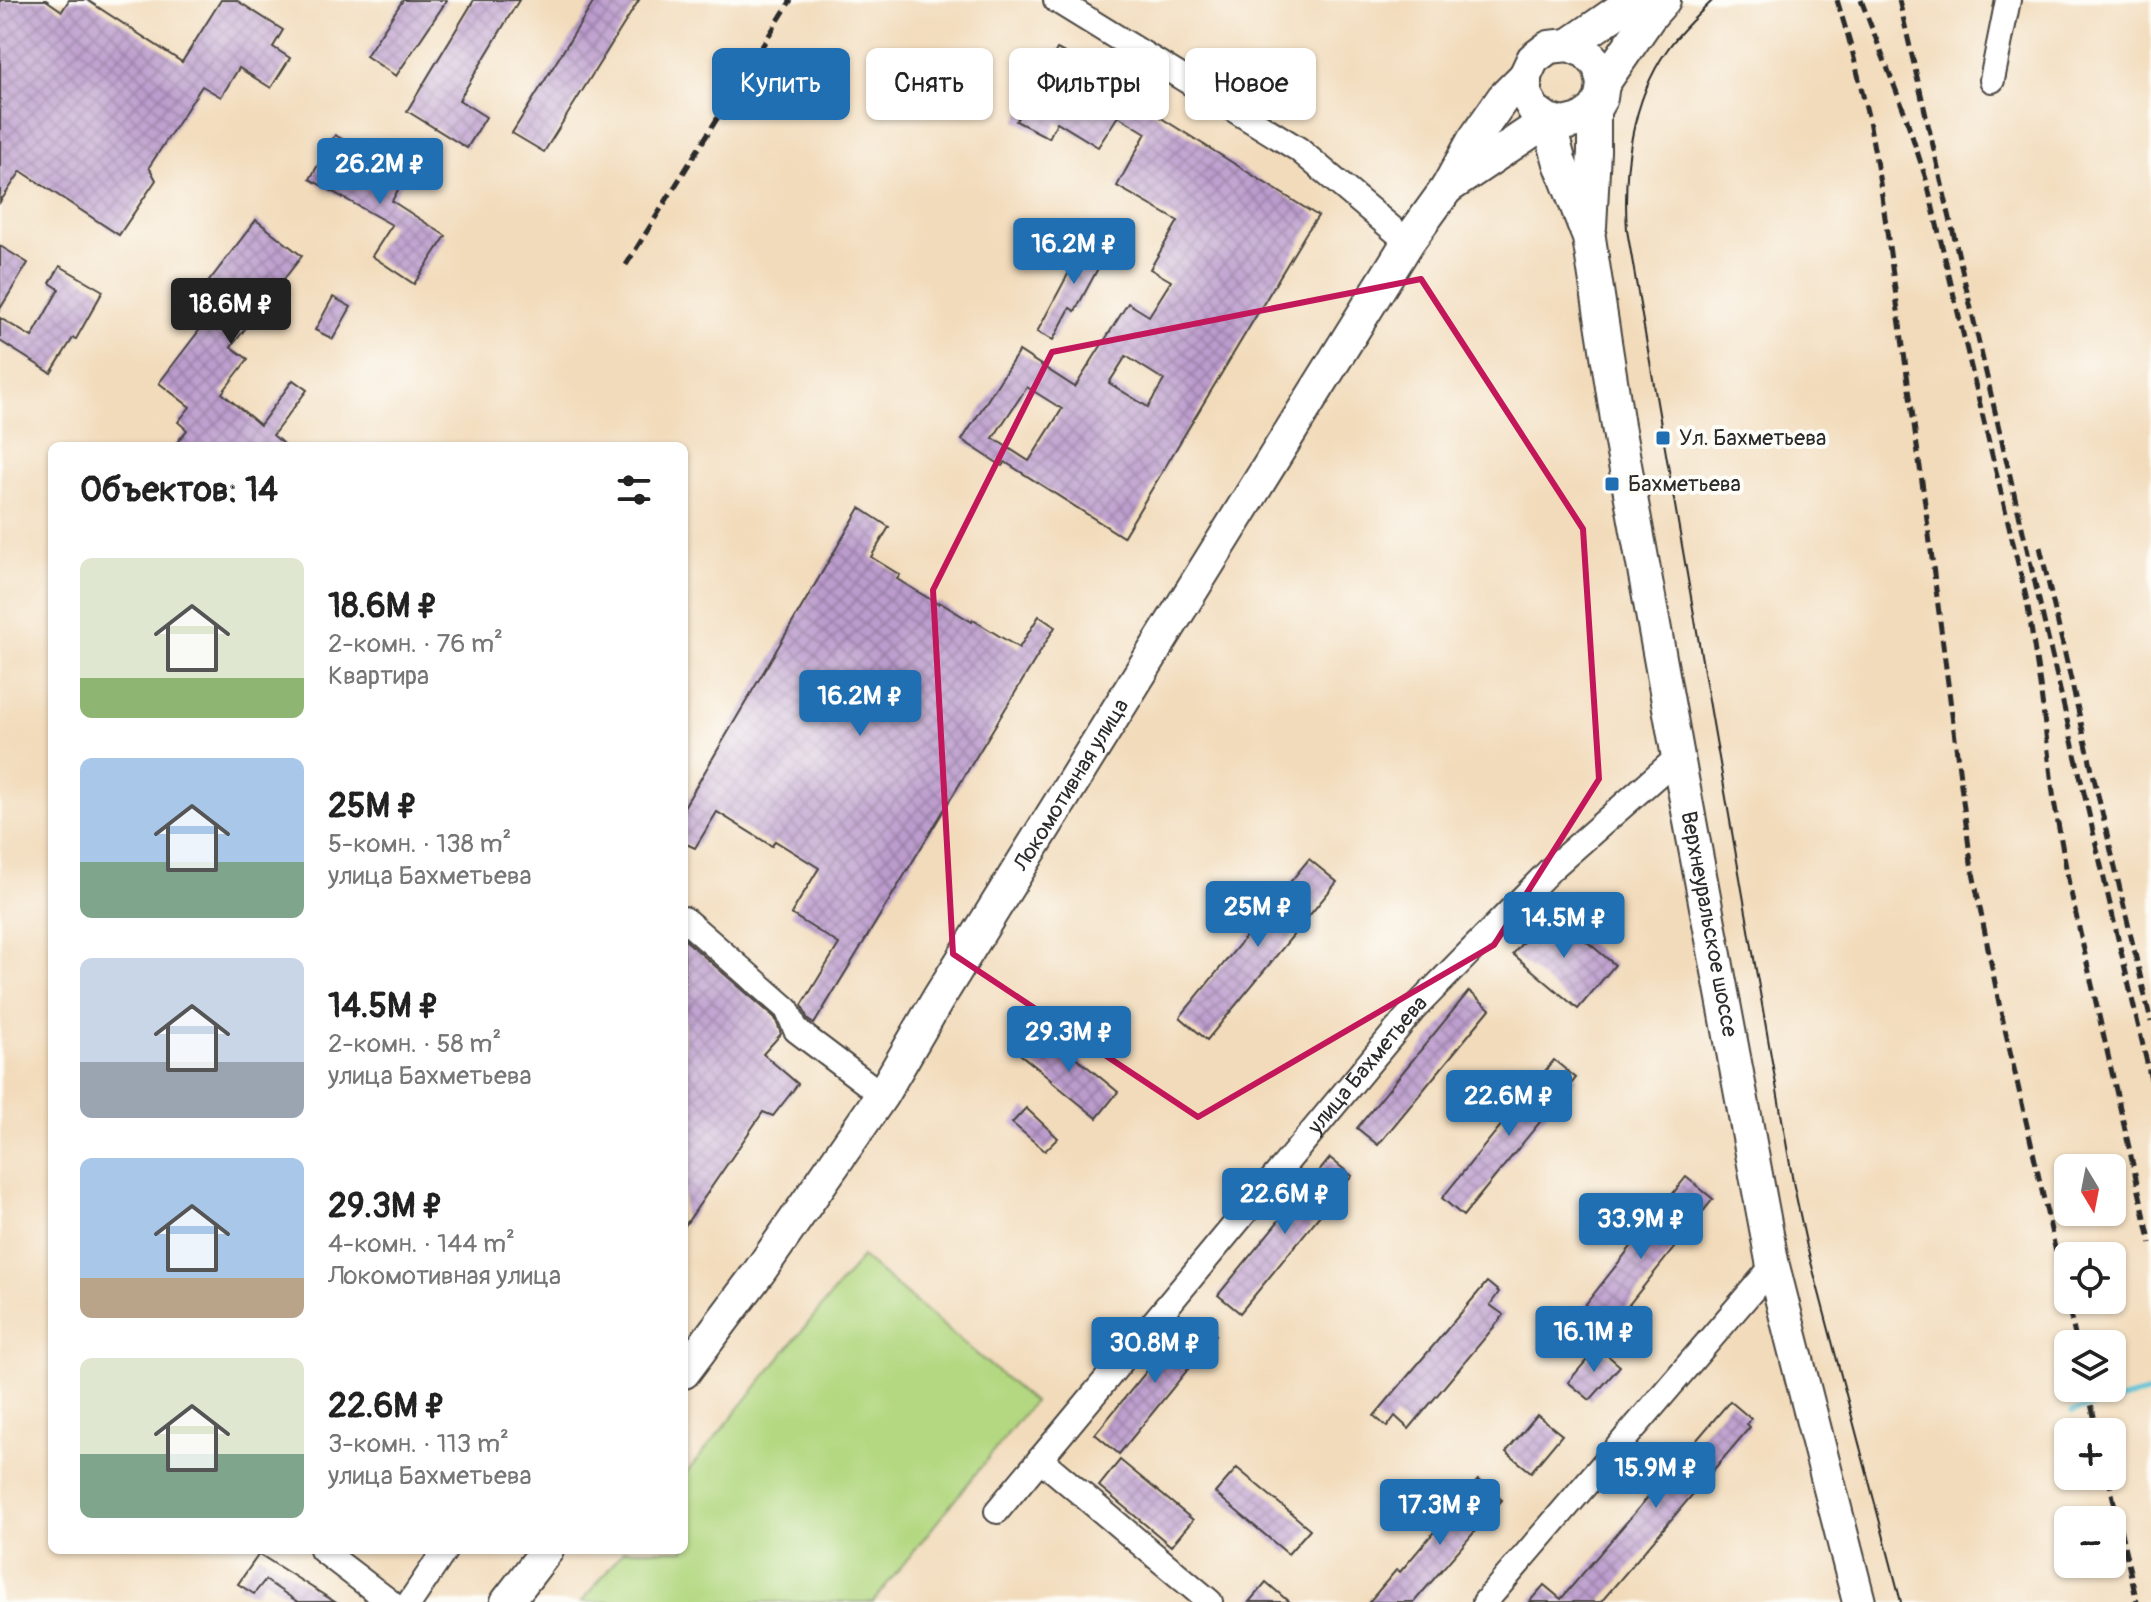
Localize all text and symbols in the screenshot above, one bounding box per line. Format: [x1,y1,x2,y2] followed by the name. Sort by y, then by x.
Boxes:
[712,48,850,120] chip: Купить
[866,48,993,120] chip: Снять
[1009,48,1169,120] chip: Фильтры
[1185,48,1316,120] chip: Новое
[306,138,454,206] pin: 26.2M ₽
[335,148,425,180] text: 26.2M ₽
[1000,218,1148,286] pin: 16.2M ₽
[1031,228,1117,260] text: 16.2M ₽
[157,278,305,346] pin: 18.6M ₽
[189,288,273,320] text: 18.6M ₽
[1679,424,1826,452] place label: Ул. Бахметьева
[1654,429,1672,447] marker: Ул. Бахметьева
[612,468,656,512] icon: filters
[80,469,278,512] text: Объектов: 14
[1628,470,1741,498] place label: Бахметьева
[1603,475,1621,493] marker: Бахметьева
[328,585,438,628] text: 18.6M ₽
[144,590,240,686] icon: home
[328,628,503,660] text: 2-комн. · 76 m²
[328,660,429,692] text: Квартира
[786,670,934,738] pin: 16.2M ₽
[817,680,903,712] text: 16.2M ₽
[1007,693,1135,877] street label: Локомотивная улица
[328,785,418,828] text: 25M ₽
[144,790,240,886] icon: home
[1674,809,1744,1039] street label: Верхнеуральское шоссе
[328,828,511,860] text: 5-комн. · 138 m²
[328,860,532,892] text: улица Бахметьева
[1202,881,1314,949] pin: 25M ₽
[1224,891,1292,923] text: 25M ₽
[1490,892,1638,960] pin: 14.5M ₽
[1522,902,1607,934] text: 14.5M ₽
[328,985,439,1028] text: 14.5M ₽
[1301,989,1434,1141] street label: улица Бахметьева
[144,990,240,1086] icon: home
[995,1006,1143,1074] pin: 29.3M ₽
[1025,1016,1113,1048] text: 29.3M ₽
[328,1028,501,1060] text: 2-комн. · 58 m²
[328,1060,532,1092] text: улица Бахметьева
[1435,1070,1583,1138] pin: 22.6M ₽
[1464,1080,1554,1112] text: 22.6M ₽
[2054,1154,2126,1226] north arrow
[2054,1154,2126,1578] map controls
[1211,1168,1359,1236] pin: 22.6M ₽
[1240,1178,1330,1210] text: 22.6M ₽
[328,1185,443,1228] text: 29.3M ₽
[144,1190,240,1286] icon: home
[1567,1193,1715,1261] pin: 33.9M ₽
[1597,1203,1685,1235] text: 33.9M ₽
[328,1228,515,1260] text: 4-комн. · 144 m²
[2054,1242,2126,1314] button: locate
[328,1260,561,1292] text: Локомотивная улица
[1520,1306,1668,1374] pin: 16.1M ₽
[1553,1316,1635,1348] text: 16.1M ₽
[1081,1317,1229,1385] pin: 30.8M ₽
[1109,1327,1201,1359] text: 30.8M ₽
[2054,1330,2126,1402] button: layers
[328,1385,446,1428] text: 22.6M ₽
[144,1390,240,1486] icon: home
[2054,1418,2126,1490] button: +
[328,1428,509,1460] text: 3-комн. · 113 m²
[1582,1442,1730,1510] pin: 15.9M ₽
[1614,1452,1698,1484] text: 15.9M ₽
[328,1460,532,1492] text: улица Бахметьева
[1366,1479,1514,1547] pin: 17.3M ₽
[1398,1489,1482,1521] text: 17.3M ₽
[2054,1506,2126,1578] button: −

